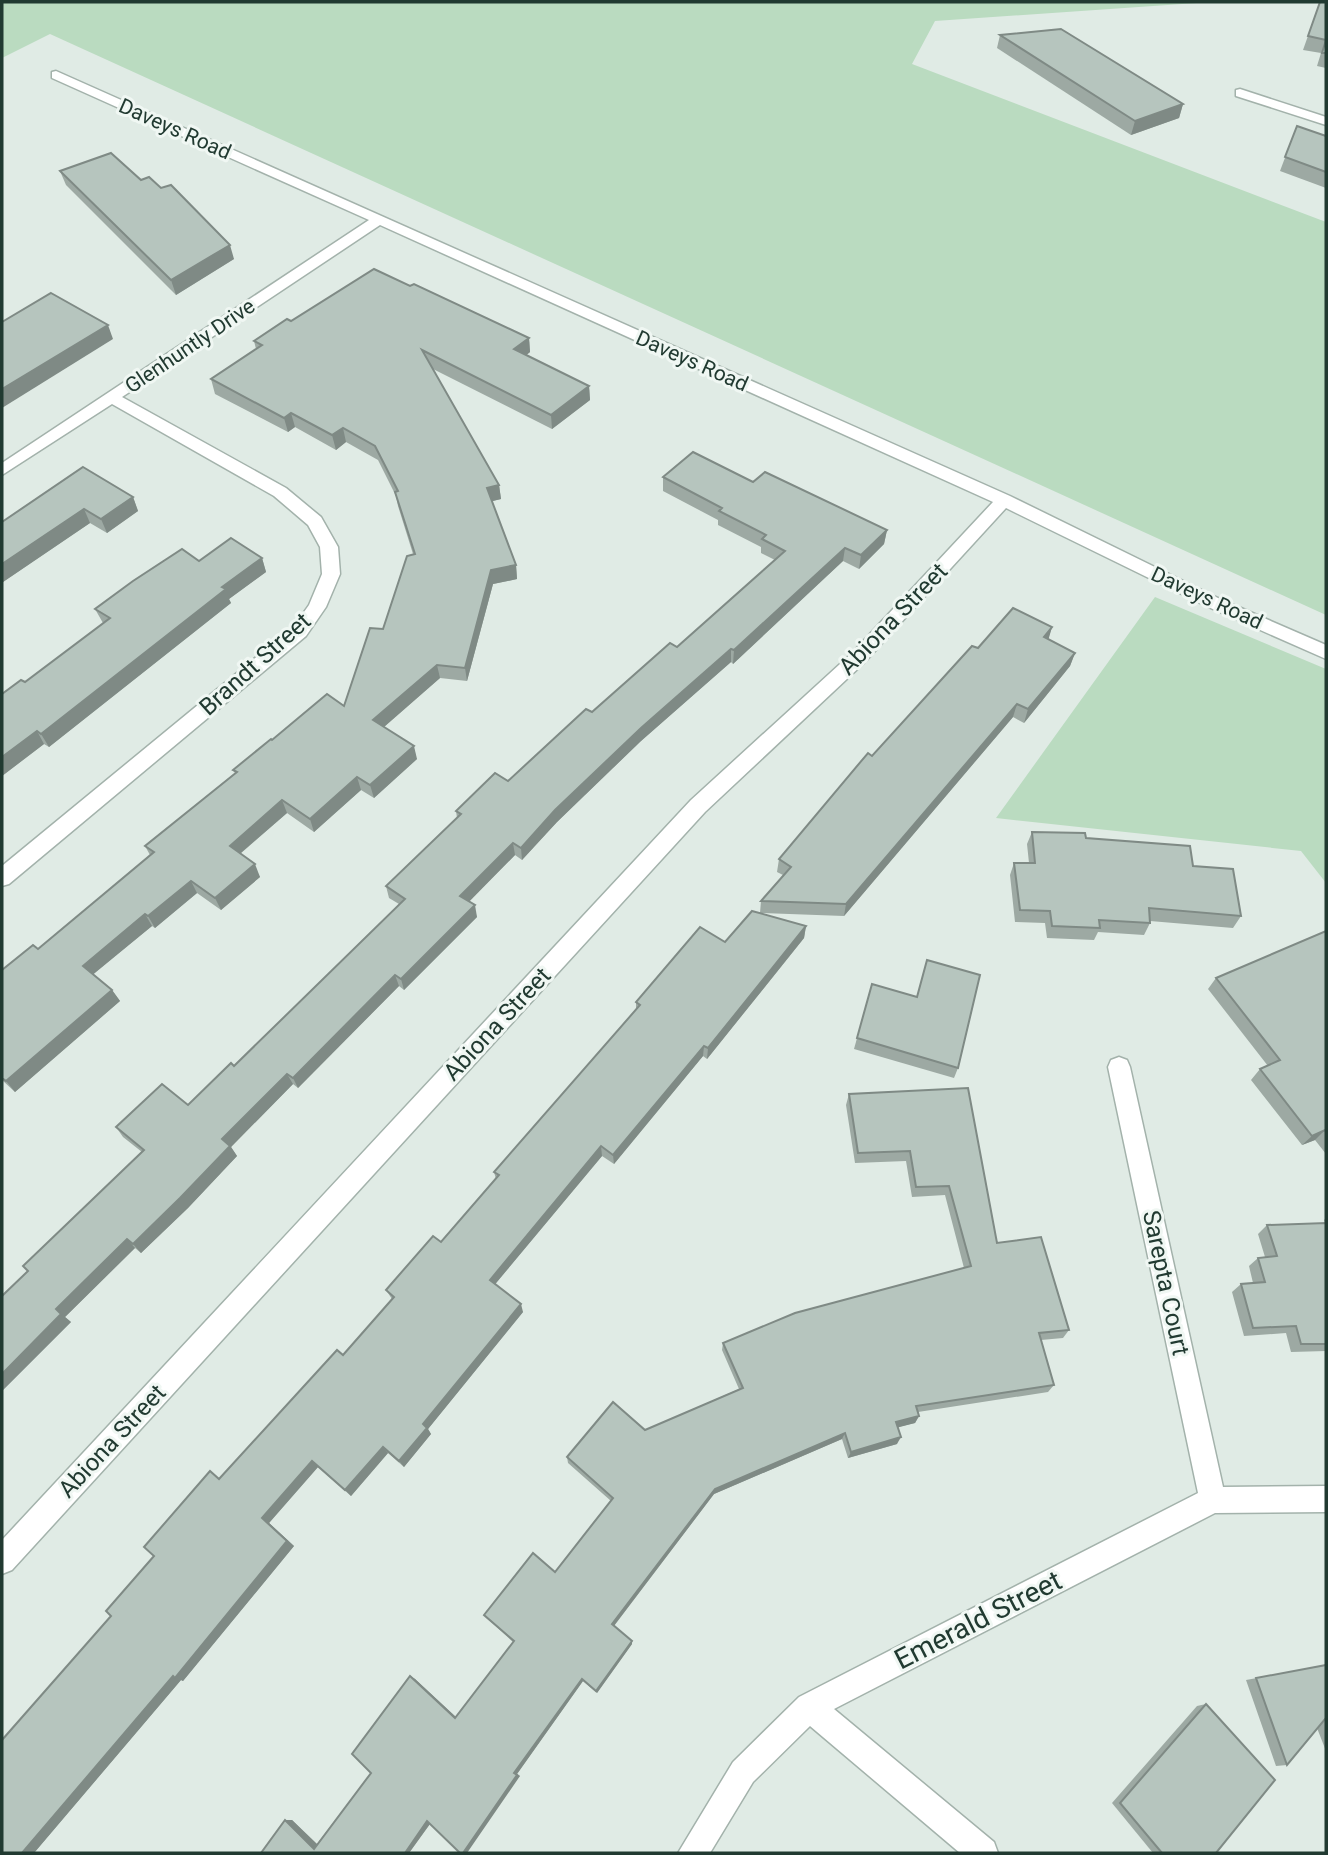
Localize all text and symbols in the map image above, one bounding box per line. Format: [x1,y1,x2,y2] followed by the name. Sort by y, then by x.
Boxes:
[115,94,235,164] street label: Daveys Road
[121,294,259,398] street label: Glenhuntly Drive
[632,326,752,396] street label: Daveys Road
[833,557,953,681] street label: Abiona Street
[1147,562,1267,634] street label: Daveys Road
[194,607,316,721] street label: Brandt Street
[438,962,557,1086] street label: Abiona Street
[1137,1208,1195,1358] street label: Sarepta Court
[53,1379,172,1503] street label: Abiona Street
[889,1564,1067,1676] street label: Emerald Street

